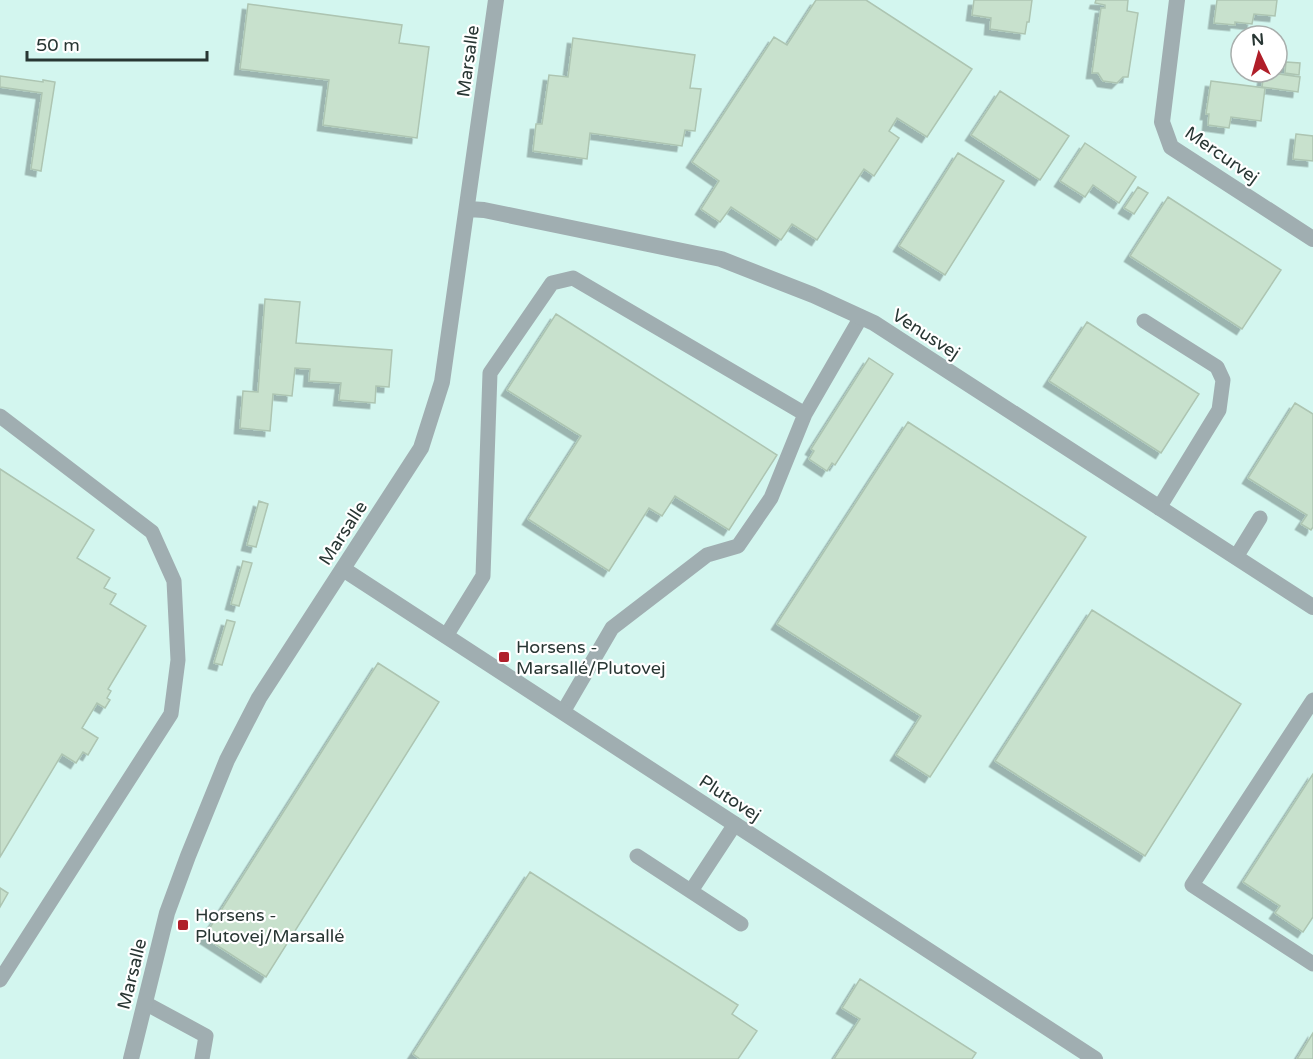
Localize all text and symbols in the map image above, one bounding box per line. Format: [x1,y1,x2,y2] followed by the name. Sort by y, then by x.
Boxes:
[27,24,207,62] scale bar
[452,24,484,98] street label: Marsalle
[1229,24,1289,84] north arrow
[1251,30,1265,51] text: N
[36,34,80,56] text: 50 m
[1181,121,1263,189] street label: Mercurvej
[888,304,964,364] street label: Venusvej
[314,497,372,569] street label: Marsalle
[516,636,665,679] place label: Horsens - Marsallé/Plutovej
[497,650,511,664] marker: Horsens - Marsallé/Plutovej
[695,770,765,826] street label: Plutovej
[195,904,344,947] place label: Horsens - Plutovej/Marsallé
[176,918,190,932] marker: Horsens - Plutovej/Marsallé
[113,936,151,1012] street label: Marsalle

